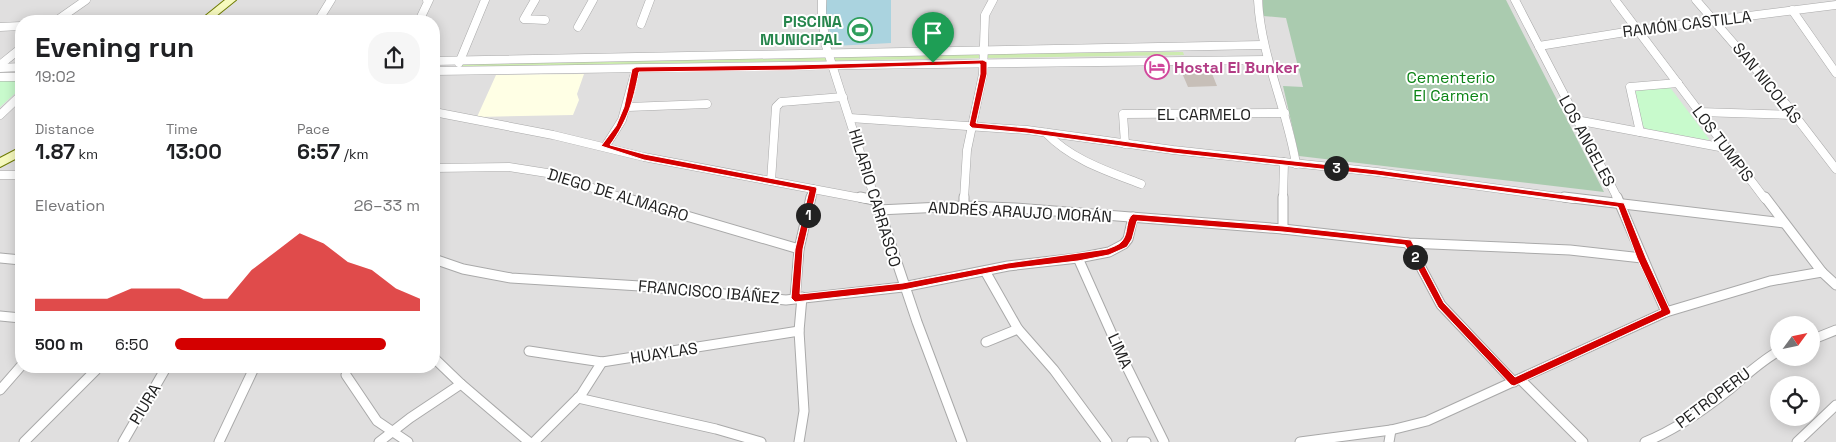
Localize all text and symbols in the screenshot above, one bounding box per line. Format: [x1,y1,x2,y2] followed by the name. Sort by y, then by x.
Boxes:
[1621,6,1753,42] street label: RAMÓN CASTILLA
[760,11,842,50] place label: PISCINA MUNICIPAL
[912,12,954,63] pin
[847,17,873,43] sports icon: PISCINA MUNICIPAL
[919,19,947,47] icon: arrive
[35,29,194,65] text: Evening run
[368,32,420,84] button: share
[1728,38,1806,128] street label: SAN NICOLÁS
[1144,54,1170,80] hotel icon: Hostal El Bunker
[1174,57,1299,78] place label: Hostal El Bunker
[35,66,75,87] text: 19:02
[1407,67,1495,106] park label: Cementerio El Carmen
[1554,92,1620,191] street label: LOS ANGELES
[1688,102,1759,186] street label: LOS TUMPIS
[1157,104,1251,125] street label: EL CARMELO
[35,120,95,138] text: Distance
[166,120,198,138] text: Time
[297,120,330,138] text: Pace
[844,126,906,270] street label: HILARIO CARRASCO
[35,138,75,165] text: 1.87
[166,138,222,165] text: 13:00
[297,138,340,165] text: 6:57
[75,145,98,163] text: km
[340,145,369,163] text: /km
[1324,156,1348,180] pin: 3
[1332,159,1341,177] text: 3
[545,164,691,226] street label: DIEGO DE ALMAGRO
[35,195,105,216] text: Elevation
[354,195,420,216] text: 26–33 m
[927,197,1113,227] street label: ANDRÉS ARAUJO MORÁN
[796,202,820,228] pin: 1
[805,206,812,224] text: 1
[1402,244,1428,270] pin: 2
[1411,248,1420,266] text: 2
[637,275,781,309] street label: FRANCISCO IBÁÑEZ
[1770,316,1820,366] north arrow
[1770,316,1820,426] map controls
[1103,330,1137,372] street label: LIMA
[35,334,83,355] text: 500 m
[115,334,149,355] text: 6:50
[629,337,699,369] street label: HUAYLAS
[1671,363,1755,433] street label: PETROPERU
[1770,376,1820,426] button: locate
[125,380,165,428] street label: PIURA

